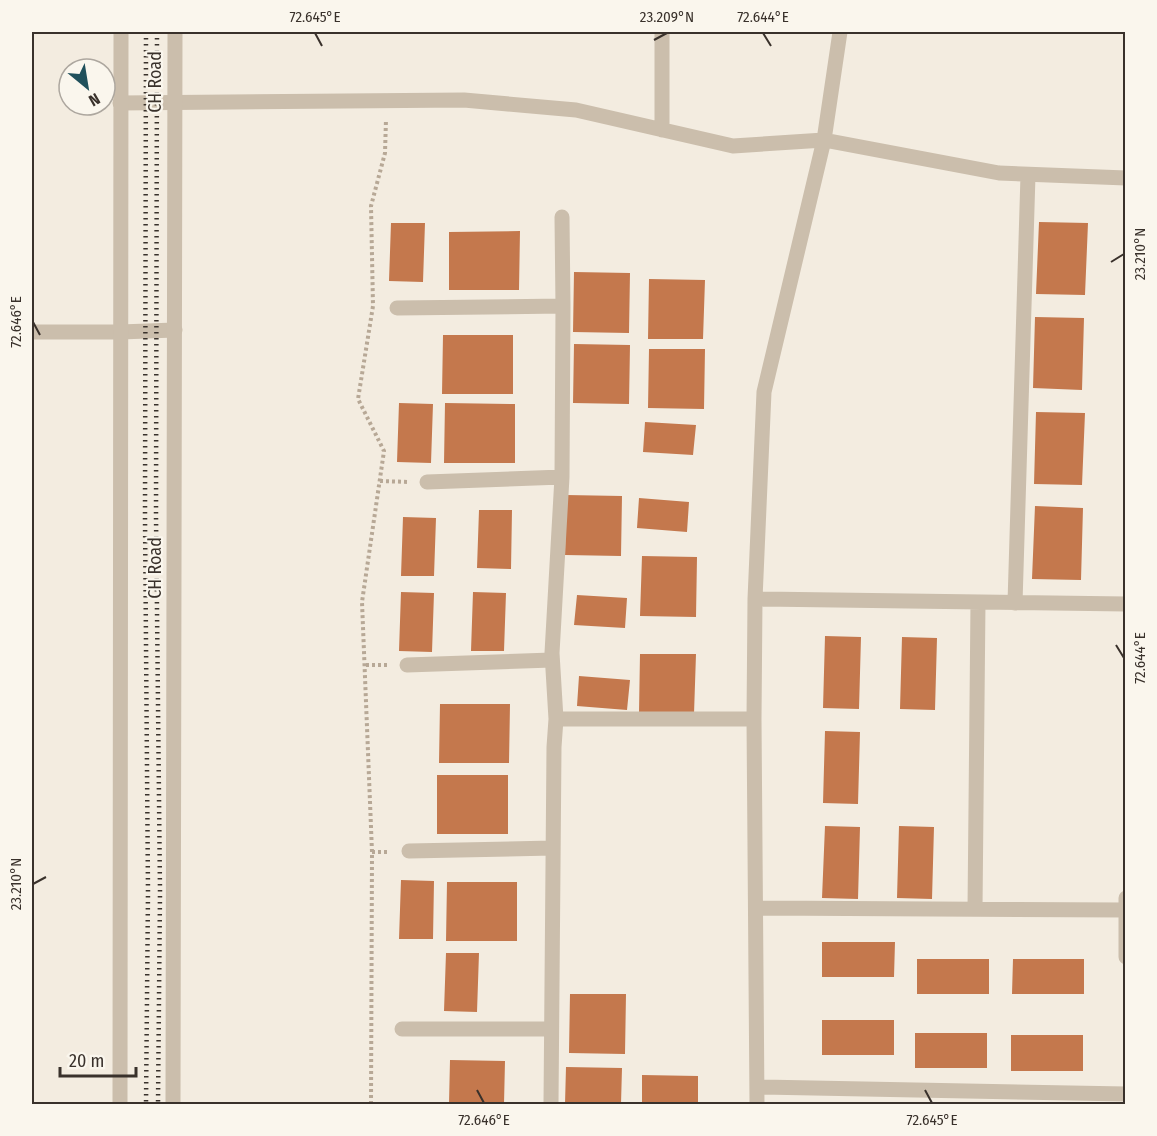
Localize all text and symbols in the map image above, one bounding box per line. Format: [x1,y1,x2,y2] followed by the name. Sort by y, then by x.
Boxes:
[290,8,340,26] text: 72.645°E
[640,8,694,26] text: 23.209°N
[737,8,789,26] text: 72.644°E
[144,51,166,113] street label: CH Road
[57,57,117,117] north arrow
[85,89,103,110] text: N
[1131,228,1149,280] text: 23.210°N
[7,296,25,348] text: 72.646°E
[144,537,166,599] street label: CH Road
[1131,632,1149,684] text: 72.644°E
[7,858,25,910] text: 23.210°N
[60,1040,136,1078] scale bar
[69,1050,104,1072] text: 20 m
[458,1111,510,1129] text: 72.646°E
[907,1111,957,1129] text: 72.645°E

